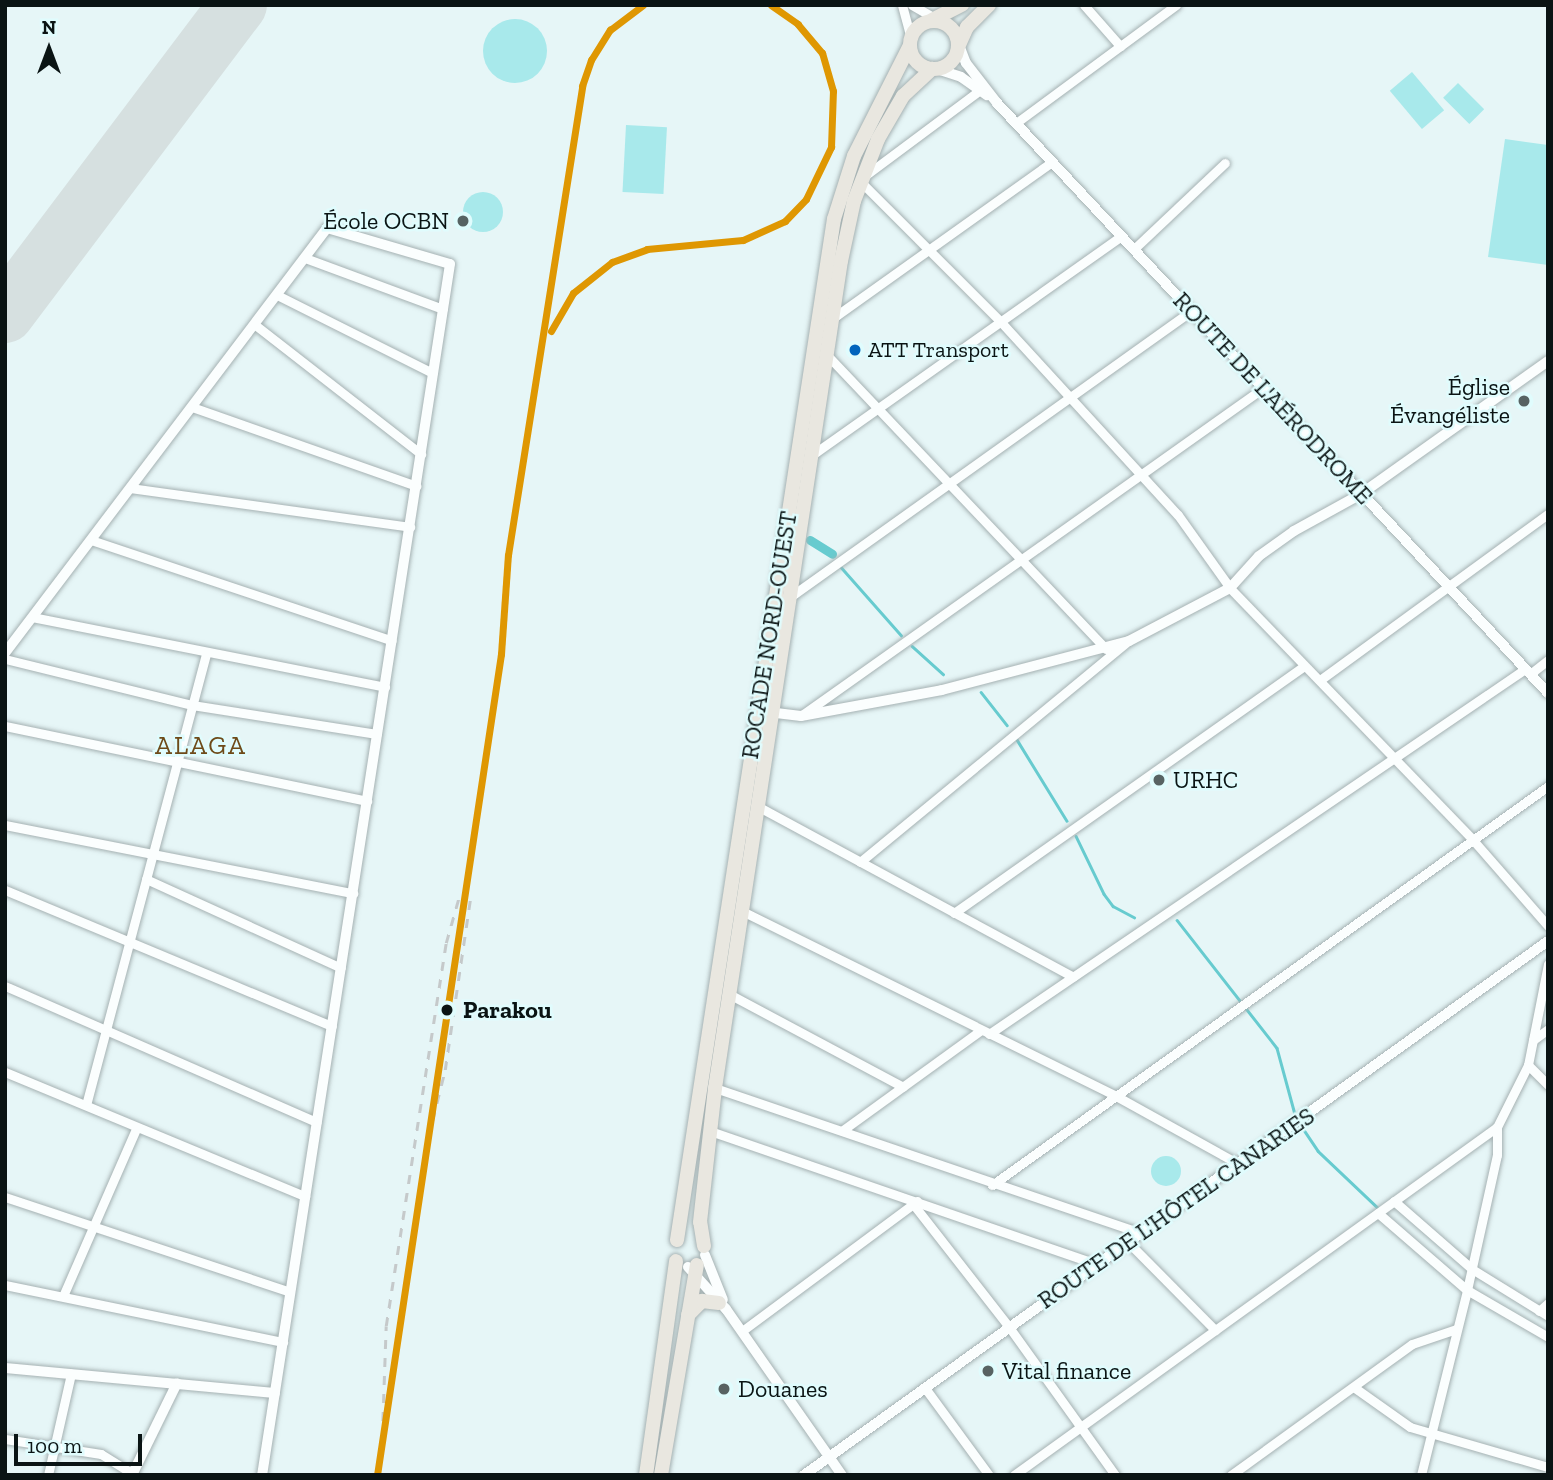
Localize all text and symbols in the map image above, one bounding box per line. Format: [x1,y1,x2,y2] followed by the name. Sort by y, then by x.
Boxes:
[14,14,84,84] north arrow
[42,16,56,39] text: N
[323,207,449,235] place label: École OCBN
[455,213,471,229] marker: École OCBN
[1167,286,1379,510] street label: ROUTE DE L'AÉRODROME
[868,337,1010,363] place label: ATT Transport
[848,343,862,357] marker: ATT Transport
[1390,373,1510,429] place label: Église Évangéliste
[1516,393,1532,409] marker: Église Évangéliste
[735,509,803,761] street label: ROCADE NORD-OUEST
[156,730,246,762] district label: ALAGA
[1173,766,1238,794] place label: URHC
[1151,772,1167,788] marker: URHC
[463,996,552,1024] place label: Parakou
[437,1000,457,1020] marker: Parakou
[1032,1101,1320,1315] street label: ROUTE DE L'HÔTEL CANARIES
[1002,1357,1131,1385] place label: Vital finance
[980,1363,996,1379] marker: Vital finance
[738,1375,828,1403] place label: Douanes
[716,1381,732,1397] marker: Douanes
[18,1420,145,1464] scale bar
[27,1433,82,1458] text: 100 m

